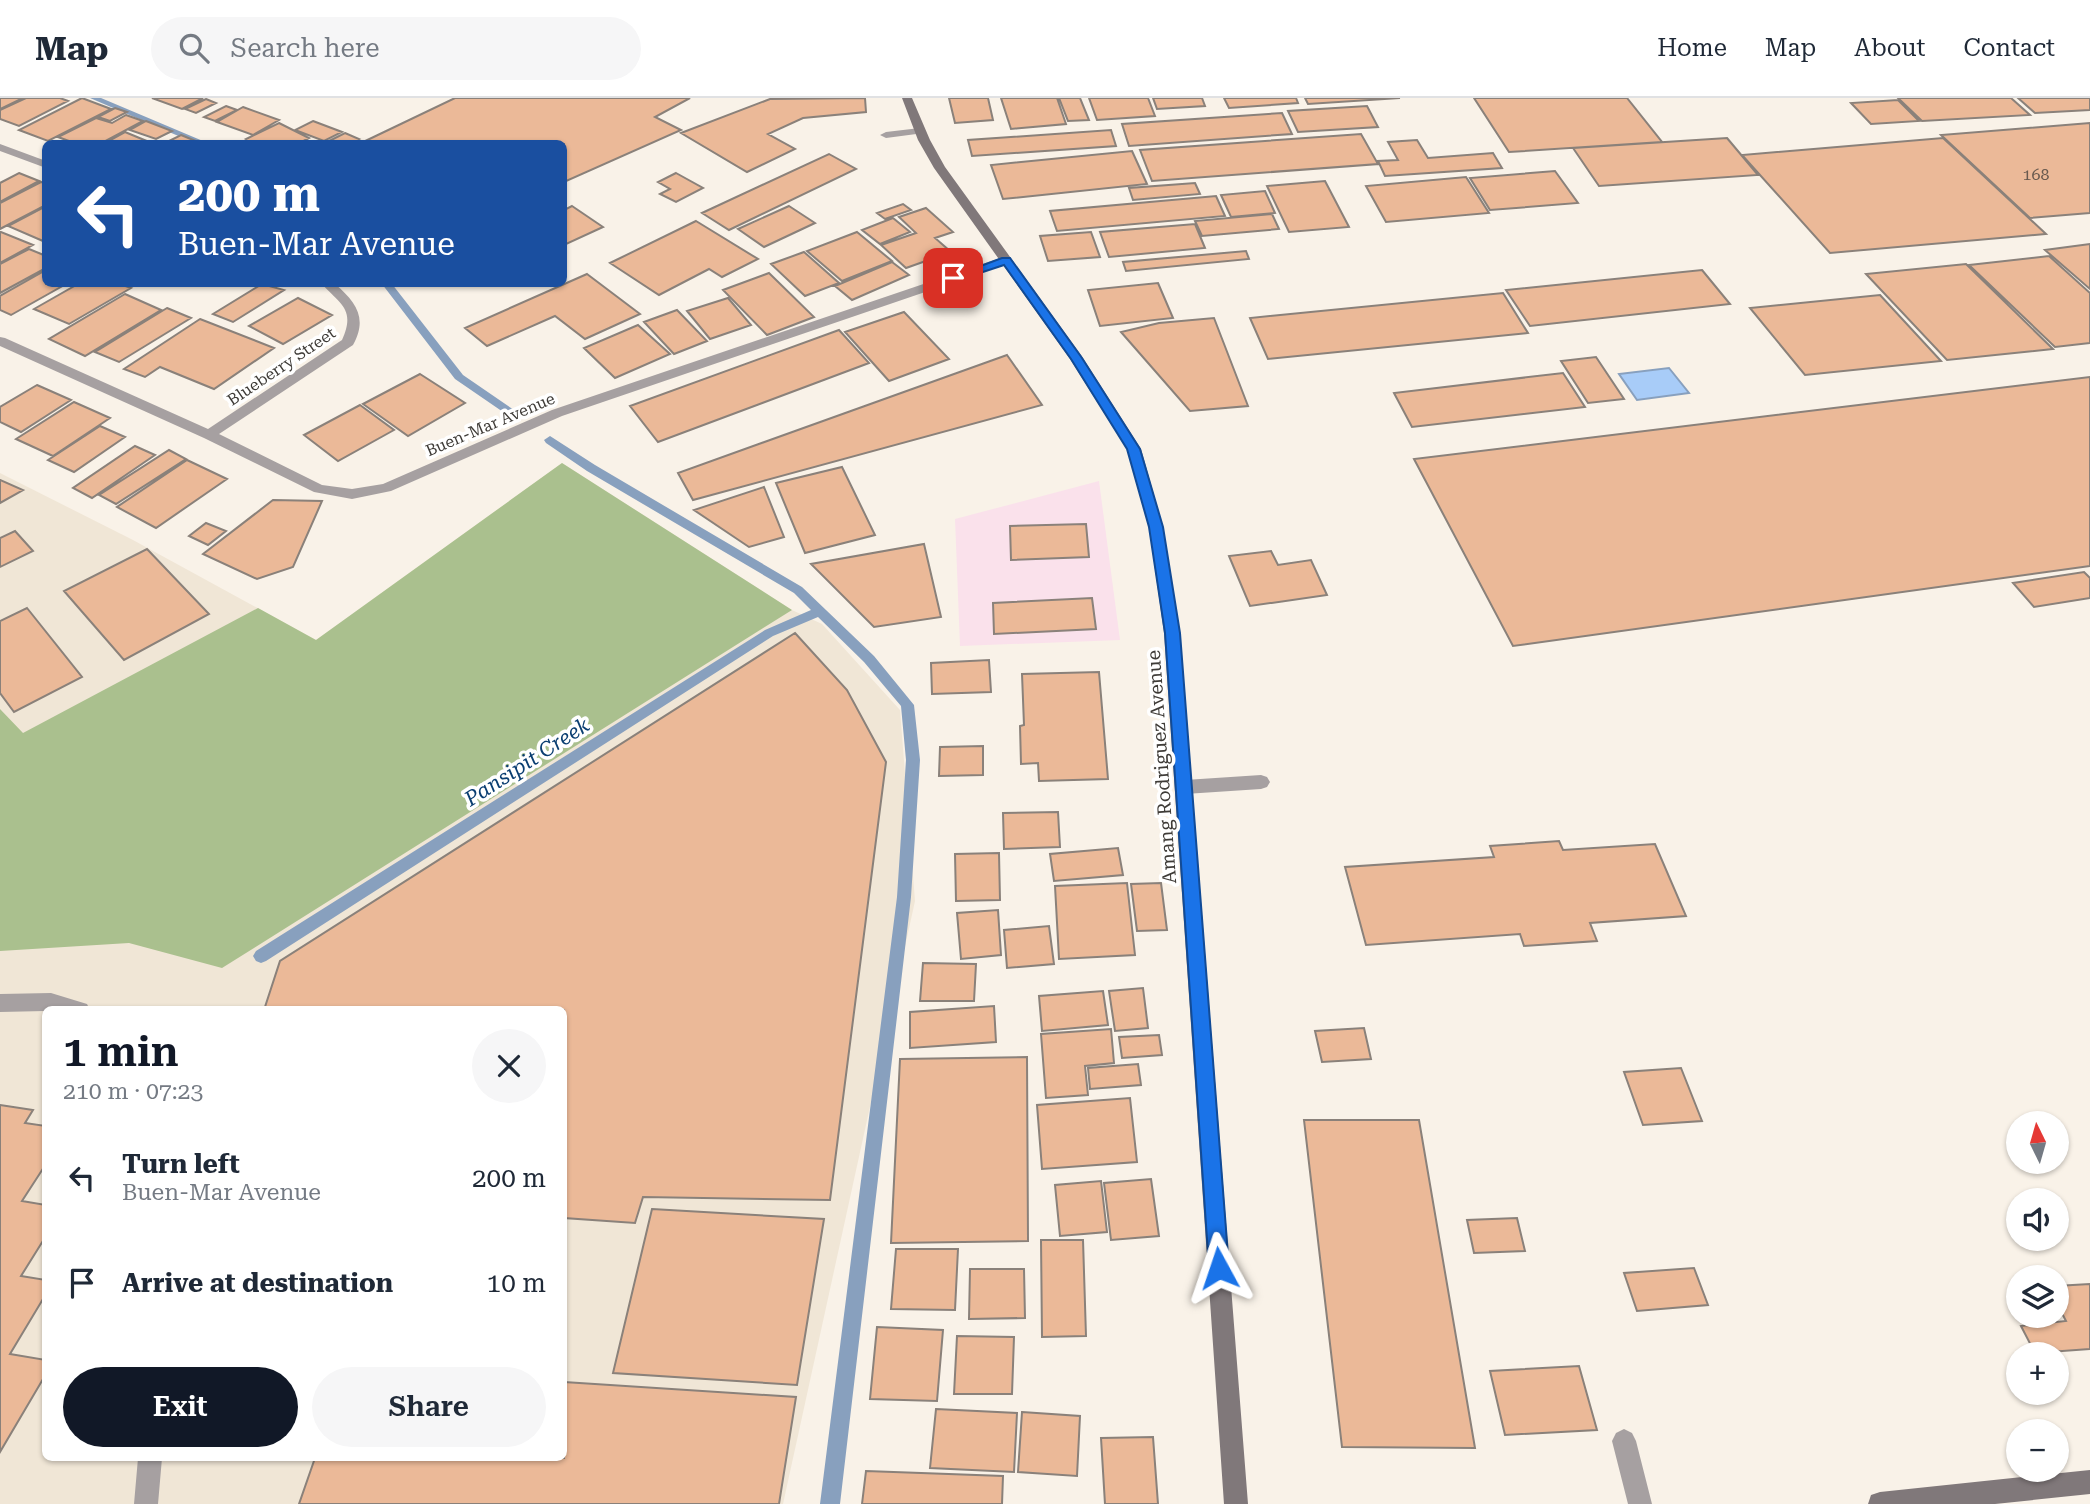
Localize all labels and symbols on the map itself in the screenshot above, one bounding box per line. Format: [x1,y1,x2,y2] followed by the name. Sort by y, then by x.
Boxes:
[2023,165,2049,184] house number: 168
[923,248,983,308] pin
[224,323,339,410] street label: Blueberry Street
[423,389,558,460] street label: Buen-Mar Avenue
[1142,649,1181,885] street label: Amang Rodriguez Avenue
[459,712,594,812] water label: Pansipit Creek
[2006,1111,2068,1174] north arrow
[1182,1231,1256,1305] position arrow

